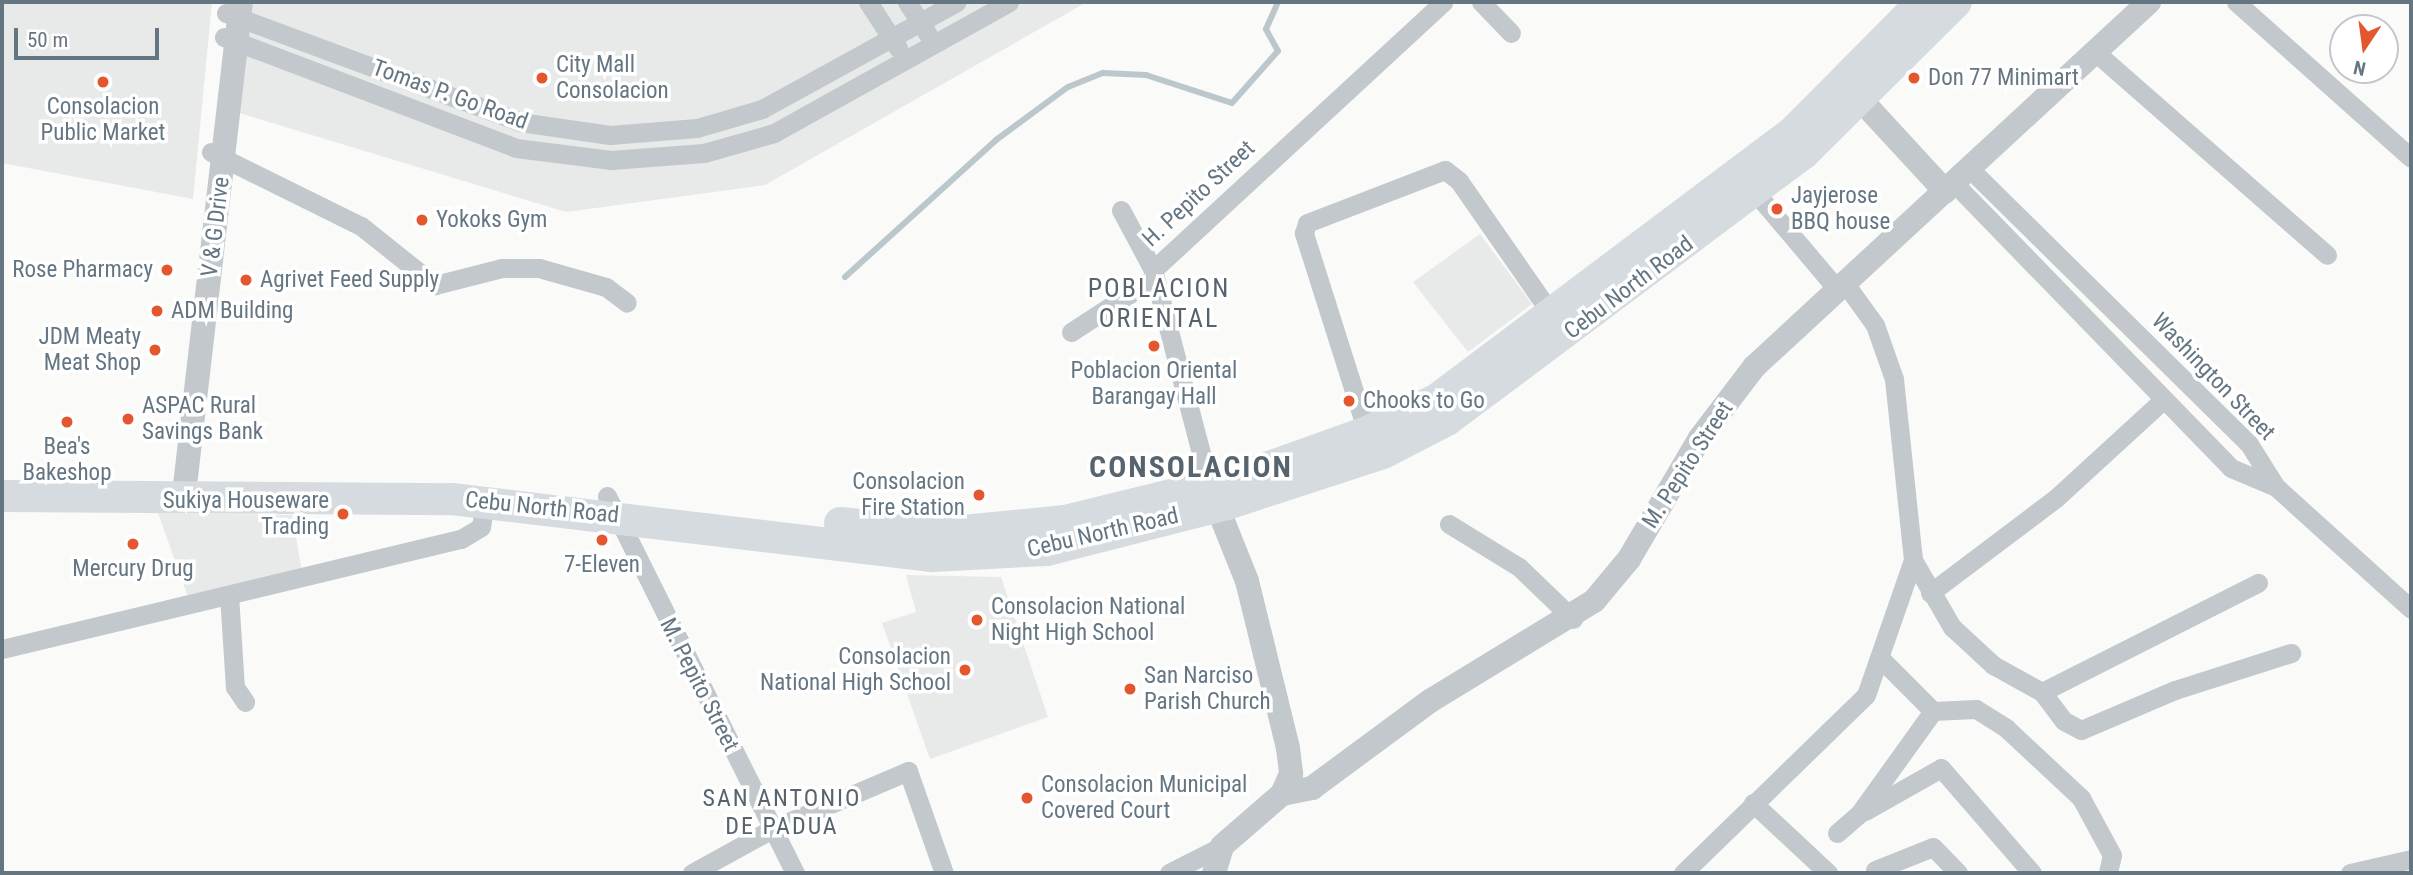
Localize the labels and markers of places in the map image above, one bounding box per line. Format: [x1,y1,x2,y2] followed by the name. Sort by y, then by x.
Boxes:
[556,51,669,105] place label: City Mall Consolacion
[1928,64,2079,92] place label: Don 77 Minimart
[534,70,550,86] marker: City Mall Consolacion
[1906,70,1922,86] marker: Don 77 Minimart
[95,74,111,90] marker: Consolacion Public Market
[41,93,165,147] place label: Consolacion Public Market
[1791,182,1890,236] place label: Jayjerose BBQ house
[1769,201,1785,217] marker: Jayjerose BBQ house
[436,206,547,234] place label: Yokoks Gym
[414,212,430,228] marker: Yokoks Gym
[12,256,153,284] place label: Rose Pharmacy
[159,262,175,278] marker: Rose Pharmacy
[260,266,439,294] place label: Agrivet Feed Supply
[238,272,254,288] marker: Agrivet Feed Supply
[171,297,293,325] place label: ADM Building
[149,303,165,319] marker: ADM Building
[39,323,141,377] place label: JDM Meaty Meat Shop
[1146,338,1162,354] marker: Poblacion Oriental Barangay Hall
[147,342,163,358] marker: JDM Meaty Meat Shop
[1071,357,1237,411] place label: Poblacion Oriental Barangay Hall
[1363,387,1485,415] place label: Chooks to Go
[142,392,263,446] place label: ASPAC Rural Savings Bank
[1341,393,1357,409] marker: Chooks to Go
[120,411,136,427] marker: ASPAC Rural Savings Bank
[59,414,75,430] marker: Bea's Bakeshop
[23,433,111,487] place label: Bea's Bakeshop
[852,468,965,522] place label: Consolacion Fire Station
[163,487,329,541] place label: Sukiya Houseware Trading
[971,487,987,503] marker: Consolacion Fire Station
[335,506,351,522] marker: Sukiya Houseware Trading
[594,532,610,548] marker: 7-Eleven
[125,536,141,552] marker: Mercury Drug
[564,551,640,579] place label: 7-Eleven
[72,555,194,583] place label: Mercury Drug
[991,593,1185,647] place label: Consolacion National Night High School
[969,612,985,628] marker: Consolacion National Night High School
[760,643,951,697] place label: Consolacion National High School
[957,662,973,678] marker: Consolacion National High School
[1144,662,1271,716] place label: San Narciso Parish Church
[1122,681,1138,697] marker: San Narciso Parish Church
[1041,771,1247,825] place label: Consolacion Municipal Covered Court
[1019,790,1035,806] marker: Consolacion Municipal Covered Court

